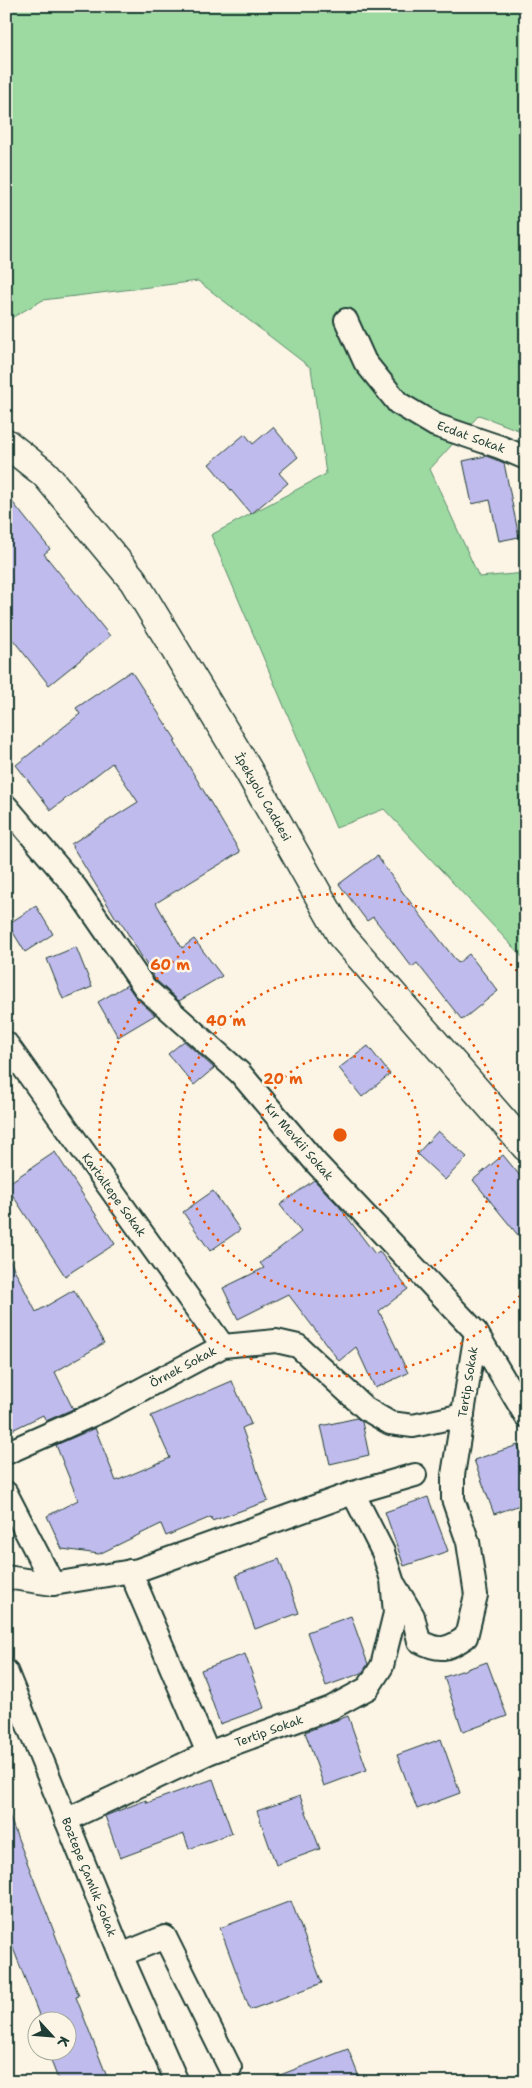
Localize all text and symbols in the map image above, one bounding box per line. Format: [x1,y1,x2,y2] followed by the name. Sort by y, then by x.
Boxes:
[435,417,508,457] street label: Ecdat Sokak
[231,750,295,844] street label: İpekyolu Caddesi
[150,955,190,975] text: 60 m
[206,1011,246,1031] text: 40 m
[263,1069,303,1089] text: 20 m
[261,1100,337,1184] street label: Kır Mevkii Sokak
[331,1126,349,1144] centre of rings
[78,1150,150,1240] street label: Kartaltepe Sokak
[147,1343,219,1391] street label: Örnek Sokak
[455,1345,482,1419] street label: Tertip Sokak
[233,1711,305,1751] street label: Tertip Sokak
[58,1815,120,1939] street label: Boztepe Çamlık Sokak
[28,2010,78,2060] north arrow
[53,2033,74,2050] text: K

